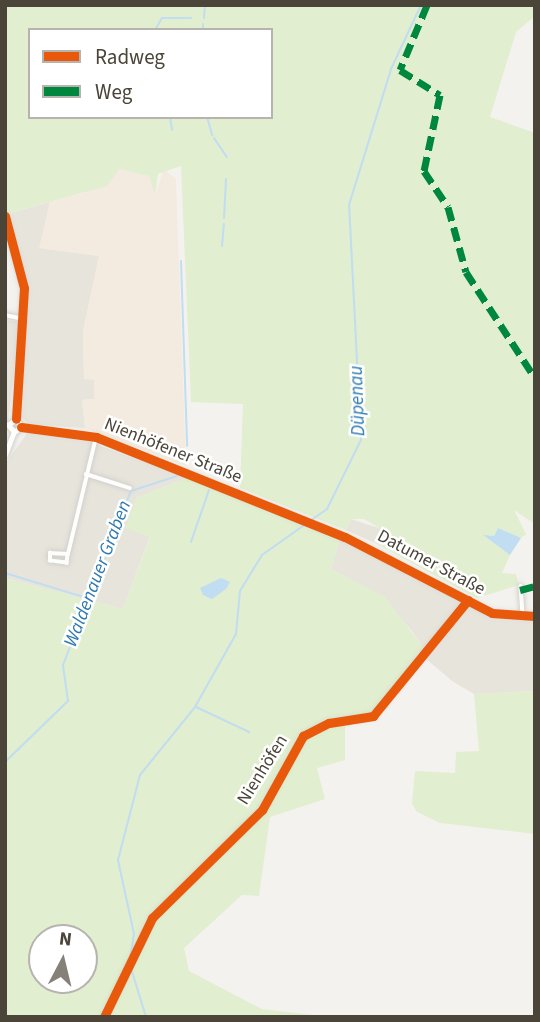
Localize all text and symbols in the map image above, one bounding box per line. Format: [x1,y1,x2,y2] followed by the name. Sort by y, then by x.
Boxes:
[28,28,273,119] legend
[95,42,165,72] text: Radweg
[95,77,132,107] text: Weg
[345,365,371,437] water label: Düpenau
[101,414,245,488] street label: Nienhöfener Straße
[60,498,136,650] water label: Waldenauer Graben
[373,526,489,600] street label: Datumer Straße
[233,731,293,809] street label: Nienhöfen
[28,924,98,994] north arrow
[57,925,73,954] text: N

